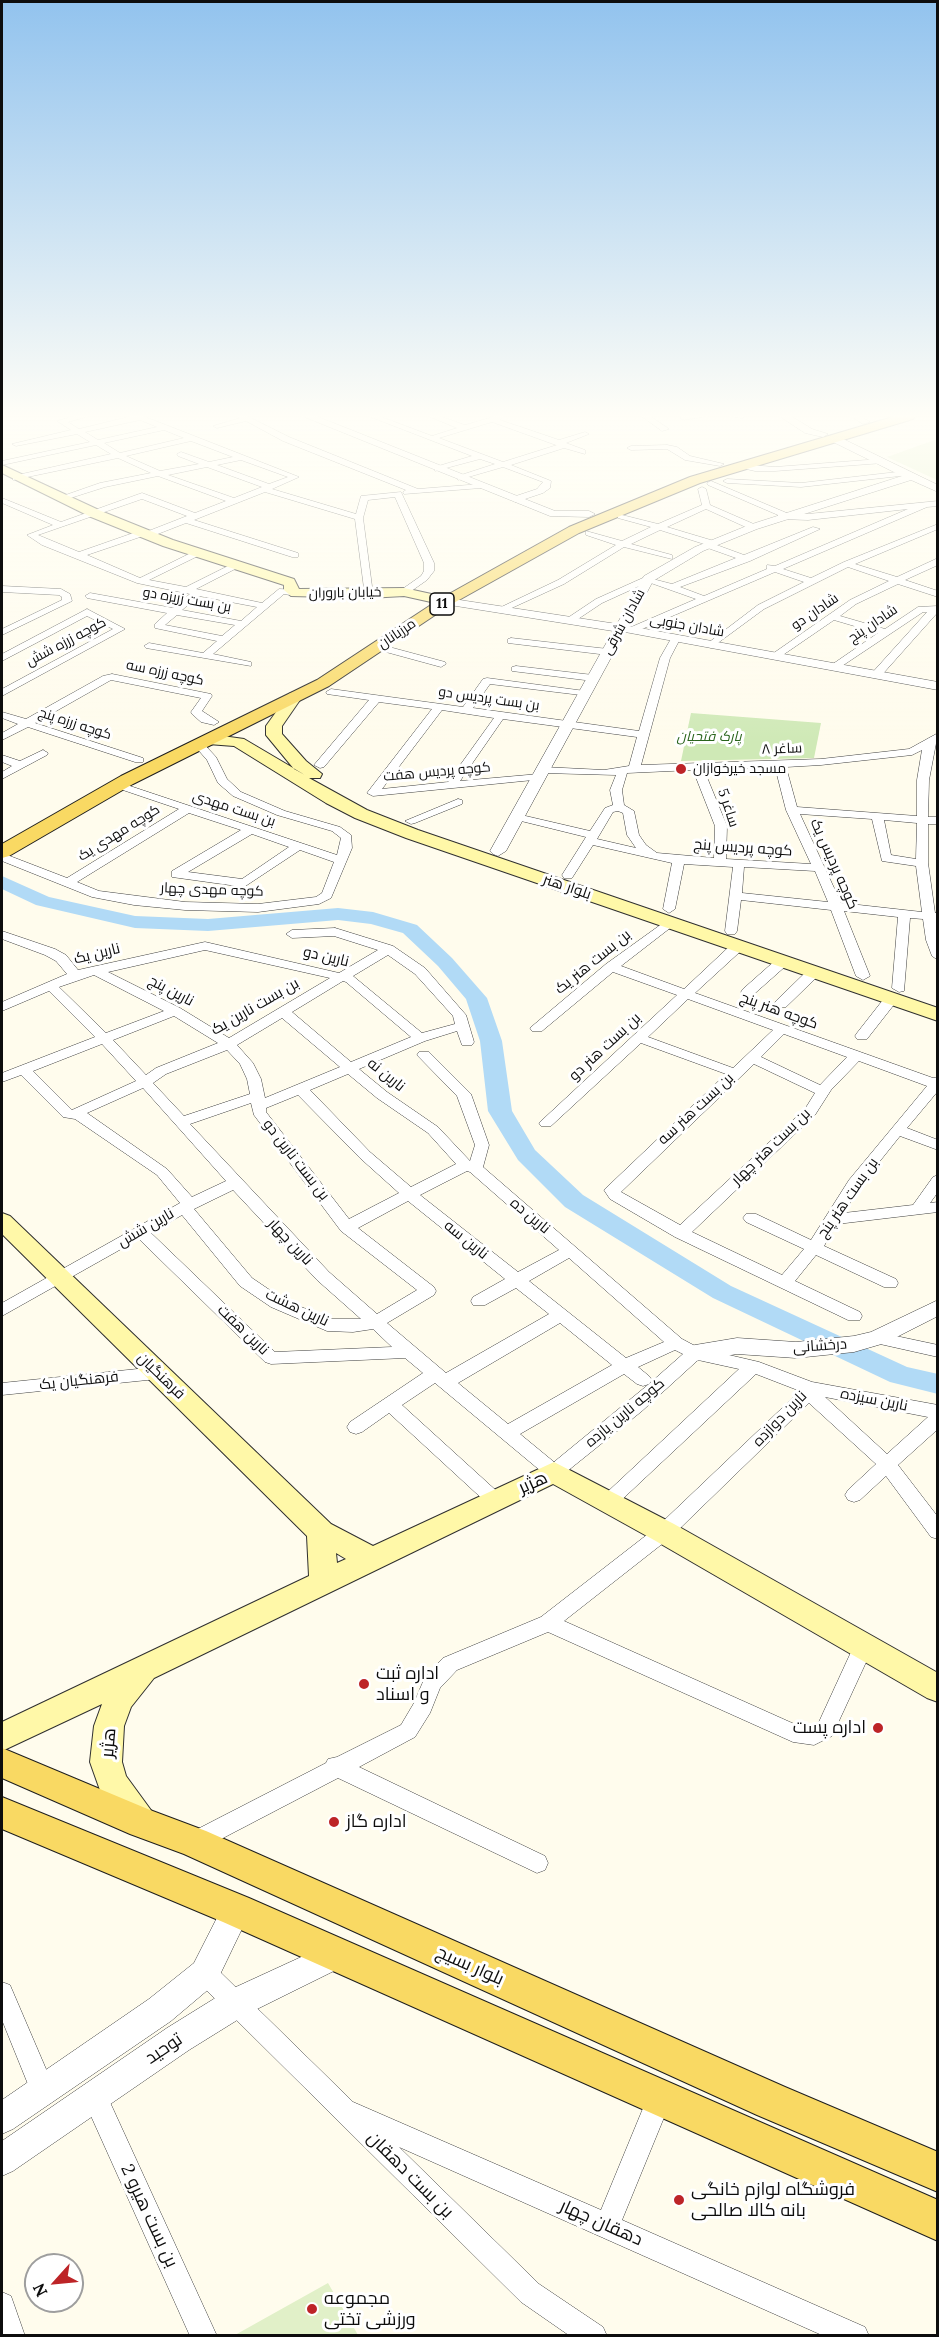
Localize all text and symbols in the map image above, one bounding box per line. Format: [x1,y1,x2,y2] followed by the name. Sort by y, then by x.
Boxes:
[141,584,233,616] street label: بن بست زریزه دو
[308,584,382,602] street label: خیابان باروران
[599,586,649,658] street label: شادان شرقی
[788,590,842,634] street label: شادان دو
[430,593,454,615] road number: 11
[845,601,901,647] street label: شادان پنج
[648,611,726,641] street label: شادان جنوبی
[23,614,109,670] street label: کوچه زرزه شش
[375,615,419,653] street label: مرزبانان
[125,657,205,689] street label: کوچه زرزه سه
[437,684,541,714] street label: بن بست پردیس دو
[36,704,114,744] street label: کوچه زرزه پنج
[677,729,741,745] park label: پارک فتحیان
[761,740,803,758] street label: ساغر ٨
[383,759,491,785] street label: کوچه پردیس هفت
[693,761,786,777] place label: مسجد خیرخوازان
[674,762,688,776] marker: مسجد خیرخوازان
[714,787,742,829] street label: ساغر 5
[190,788,278,830] street label: بن بست مهدی
[75,801,163,865] street label: کوچه مهدی یک
[806,816,862,912] street label: کوچه پردیس یک
[693,836,793,860] street label: کوچه پردیس پنج
[540,870,594,904] street label: بلوار هنر
[160,880,264,900] street label: کوچه مهدی چهار
[551,926,635,998] street label: بن بست هنر یک
[72,940,122,968] street label: نارین یک
[301,943,351,971] street label: نارین دو
[145,972,197,1010] street label: نارین پنج
[208,975,302,1039] street label: بن بست نارین یک
[738,989,820,1033] street label: کوچه هنر پنج
[565,1009,645,1085] street label: بن بست هنر دو
[363,1054,409,1096] street label: نارین نه
[654,1069,738,1149] street label: بن بست هنر سه
[728,1105,814,1189] street label: بن بست هنر چهار
[259,1116,333,1204] street label: بن بست نارین دو
[814,1154,882,1242] street label: بن بست هنر پنج
[506,1194,554,1238] street label: نارین ده
[115,1205,177,1251] street label: نارین شش
[264,1215,316,1269] street label: نارین چهار
[440,1217,492,1263] street label: نارین سه
[262,1285,332,1331] street label: نارین هشت
[214,1301,272,1359] street label: نارین هفت
[792,1335,848,1357] street label: درخشانی
[133,1349,189,1403] street label: فرهنگیان
[38,1368,120,1394] street label: فرهنگیان یک
[582,1375,668,1451] street label: کوچه نارین یازده
[839,1385,909,1415] street label: نارین سیزده
[749,1387,811,1451] street label: نارین دوازده
[515,1467,551,1499] street label: هژیر
[376,1663,439,1706] place label: اداره ثبت و اسناد
[357,1677,371,1691] marker: اداره ثبت و اسناد
[793,1717,866,1739] place label: اداره پست
[871,1721,885,1735] marker: اداره پست
[97,1727,121,1759] street label: هژیر
[346,1811,407,1833] place label: اداره گاز
[327,1815,341,1829] marker: اداره گاز
[433,1942,507,1990] street label: بلوار بسیج
[141,2029,187,2069] street label: توحید
[362,2127,458,2223] street label: بن بست دهقان
[116,2161,182,2271] street label: بن بست هیرو 2
[691,2179,855,2222] place label: فروشگاه لوازم خانگی بانه کالا صالحی
[672,2193,686,2207] marker: فروشگاه لوازم خانگی بانه کالا صالحی
[556,2195,646,2251] street label: دهقان چهار
[24,2253,84,2313] north arrow
[28,2280,51,2300] text: N
[324,2288,416,2330] place label: مجموعه ورزشی تختی
[305,2302,319,2316] marker: مجموعه ورزشی تختی

